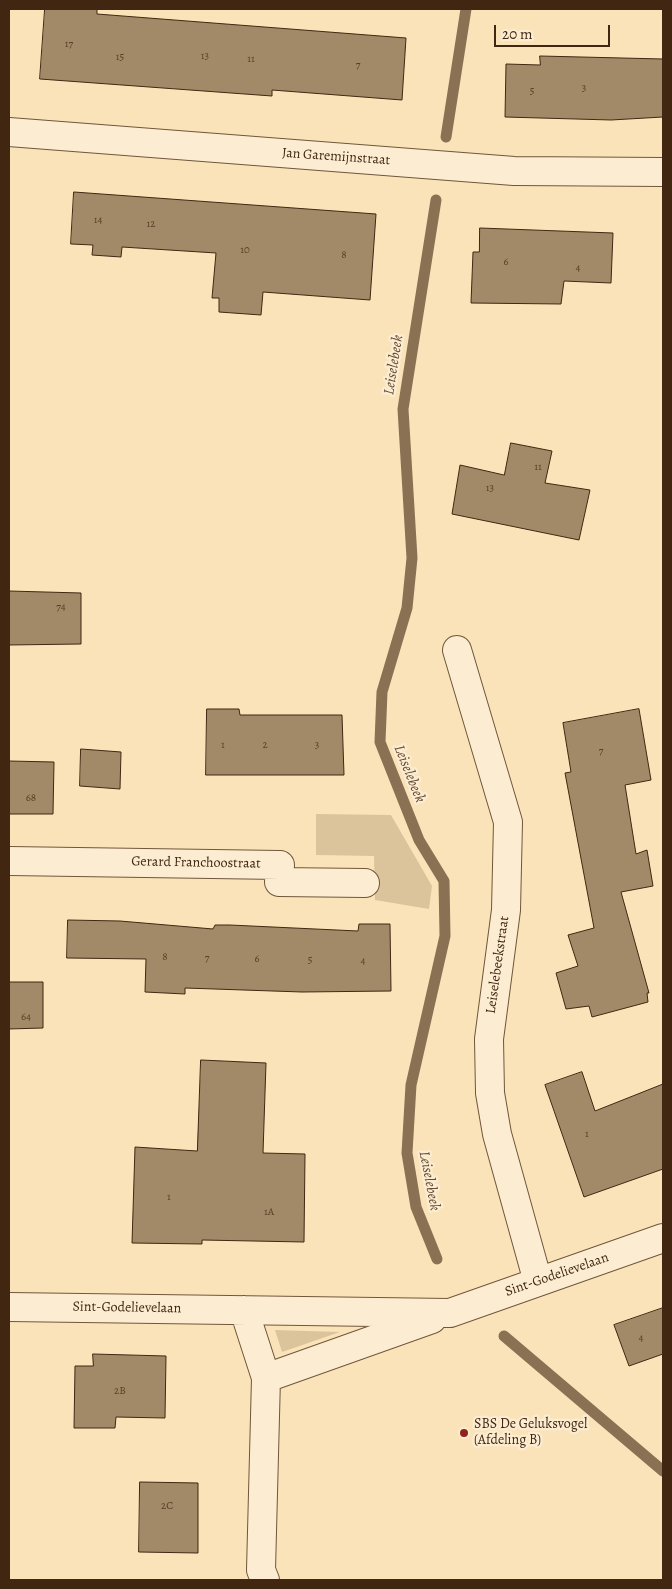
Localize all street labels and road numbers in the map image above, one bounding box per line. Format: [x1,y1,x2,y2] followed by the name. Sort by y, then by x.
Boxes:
[281,145,391,169] street label: Jan Garemijnstraat
[131,853,261,873] street label: Gerard Franchoostraat
[483,915,513,1015] street label: Leiselebeekstraat
[503,1249,611,1301] street label: Sint-Godelievelaan
[73,1299,181,1317] street label: Sint-Godelievelaan

